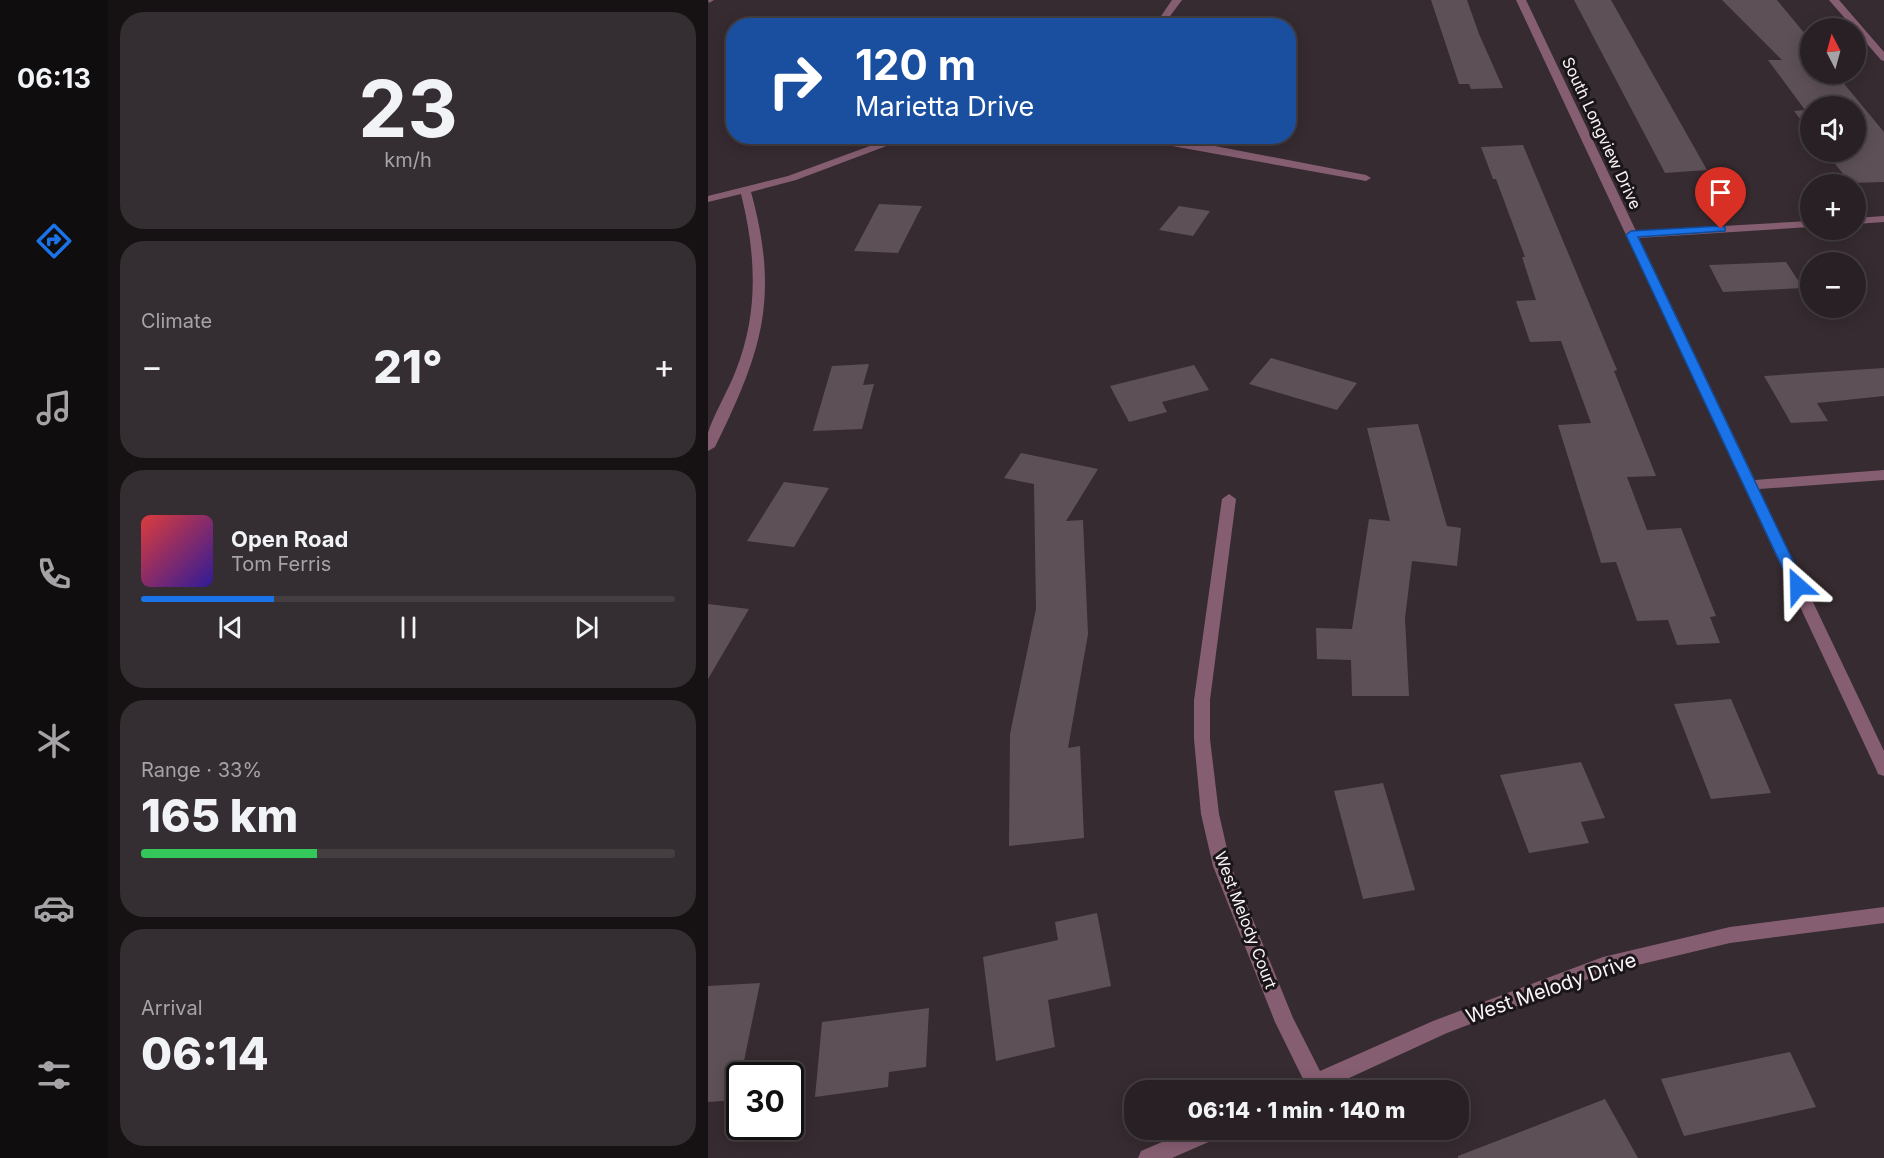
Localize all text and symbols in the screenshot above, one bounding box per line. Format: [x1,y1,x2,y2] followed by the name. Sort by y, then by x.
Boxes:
[1800,18,1866,84] north arrow
[1800,18,1866,318] map controls
[855,39,976,90] text: 120 m
[756,42,834,120] icon: right
[1558,54,1646,212] street label: South Longview Drive
[358,61,458,156] text: 23
[17,62,91,95] text: 06:13
[855,90,1034,123] text: Marietta Drive
[1800,96,1866,162] button: sound
[384,148,432,172] text: km/h
[1695,167,1746,229] pin
[1800,174,1866,240] button: +
[1704,176,1737,209] icon: arrive
[33,220,75,262] icon: directions
[1800,252,1866,318] button: −
[141,309,212,333] text: Climate
[373,339,443,394] text: 21°
[141,346,163,386] text: −
[653,346,675,386] text: +
[33,387,75,429] icon: music
[231,526,348,552] text: Open Road
[231,552,331,576] text: Tom Ferris
[33,553,75,595] icon: phone
[1766,554,1830,618] position arrow
[214,611,247,644] icon: previous
[392,611,425,644] icon: pause
[570,611,603,644] icon: next
[33,720,75,762] icon: climate
[141,758,262,782] text: Range · 33%
[141,788,298,843] text: 165 km
[1211,849,1281,991] street label: West Melody Court
[33,887,75,929] icon: car
[1463,948,1639,1028] street label: West Melody Drive
[141,996,203,1020] text: Arrival
[141,1026,269,1081] text: 06:14
[33,1054,75,1096] icon: filters
[726,1062,804,1140] speed limit sign: 30
[1188,1097,1405,1123] text: 06:14 · 1 min · 140 m

